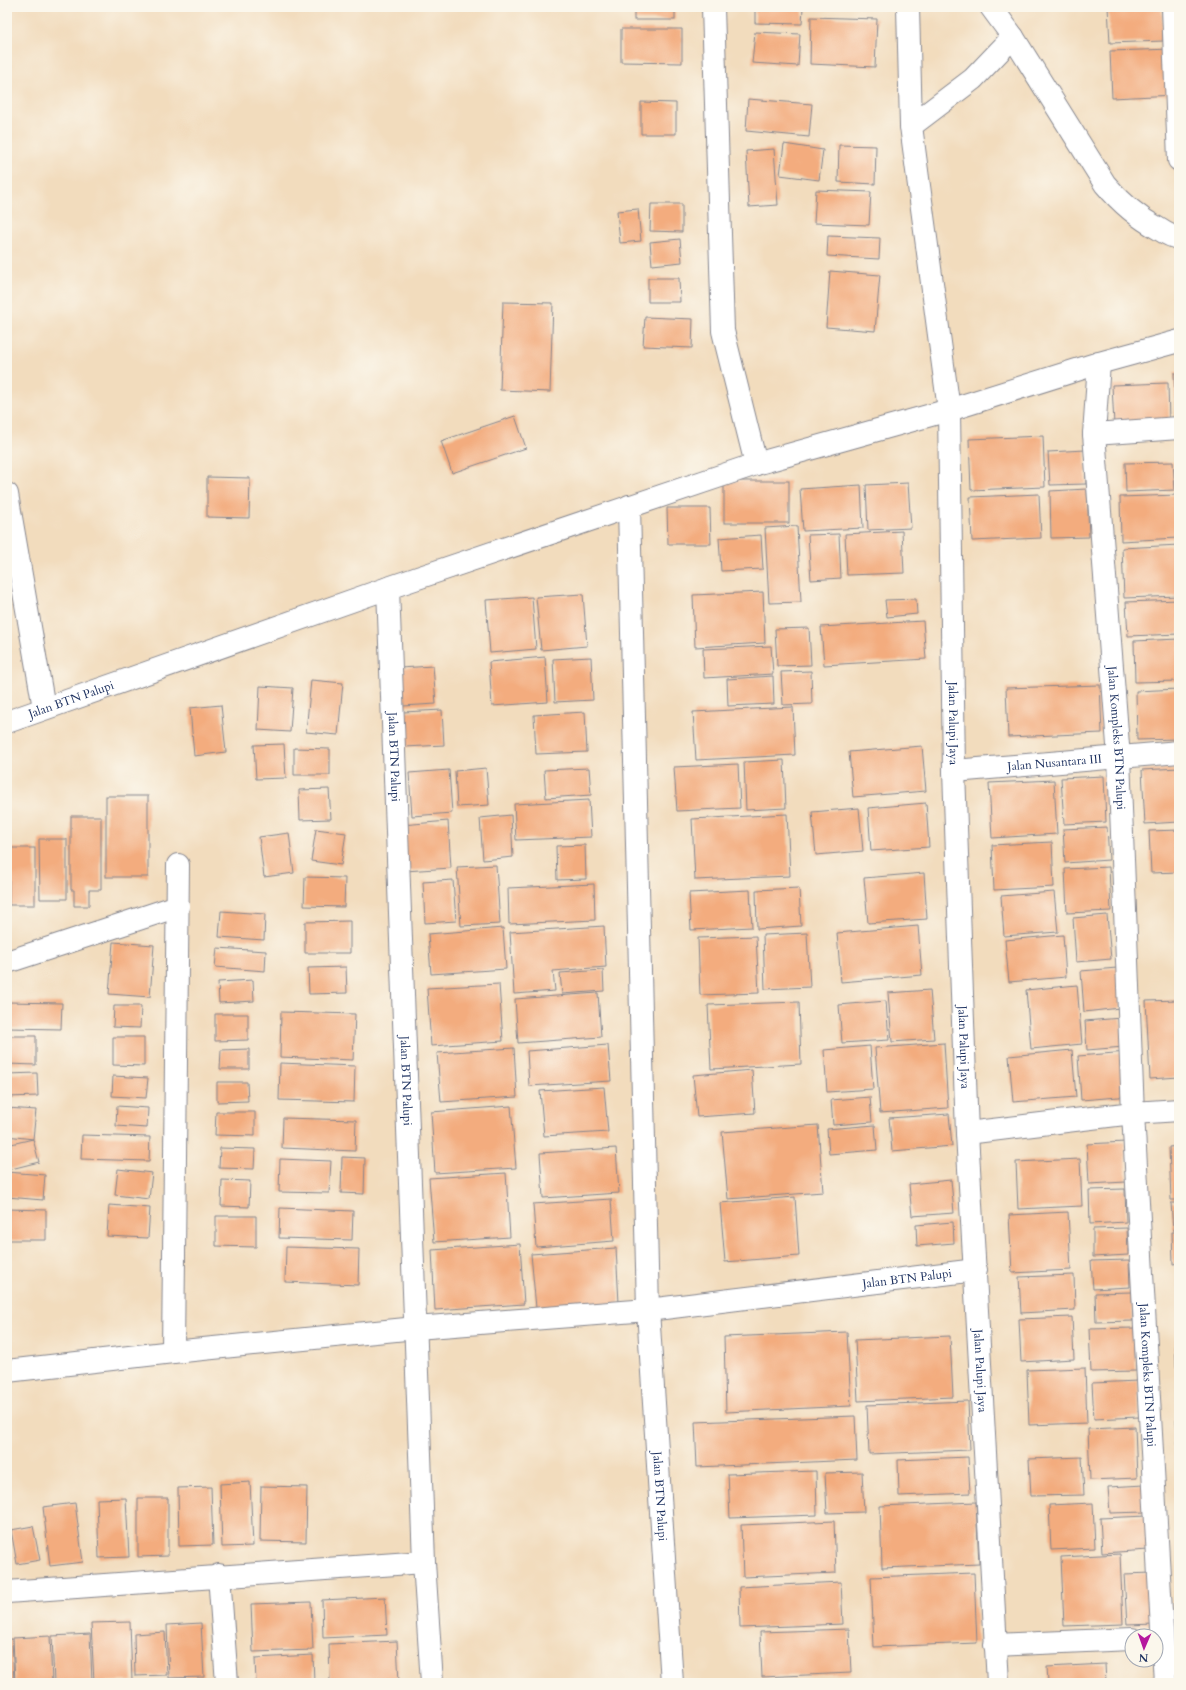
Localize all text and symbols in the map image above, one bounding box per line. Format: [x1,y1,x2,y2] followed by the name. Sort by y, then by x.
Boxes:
[1104,664,1129,811] street label: Jalan Kompleks BTN Palupi
[24,677,117,723] street label: Jalan BTN Palupi
[945,680,962,766] street label: Jalan Palupi Jaya
[385,710,404,803] street label: Jalan BTN Palupi
[1005,751,1102,775] street label: Jalan Nusantara III
[954,1003,973,1090] street label: Jalan Palupi Jaya
[396,1034,416,1127] street label: Jalan BTN Palupi
[860,1265,953,1292] street label: Jalan BTN Palupi
[1136,1301,1160,1448] street label: Jalan Kompleks BTN Palupi
[970,1327,991,1414] street label: Jalan Palupi Jaya
[649,1449,671,1542] street label: Jalan BTN Palupi
[1124,1628,1164,1668] north arrow
[1138,1650,1149,1665] text: N

